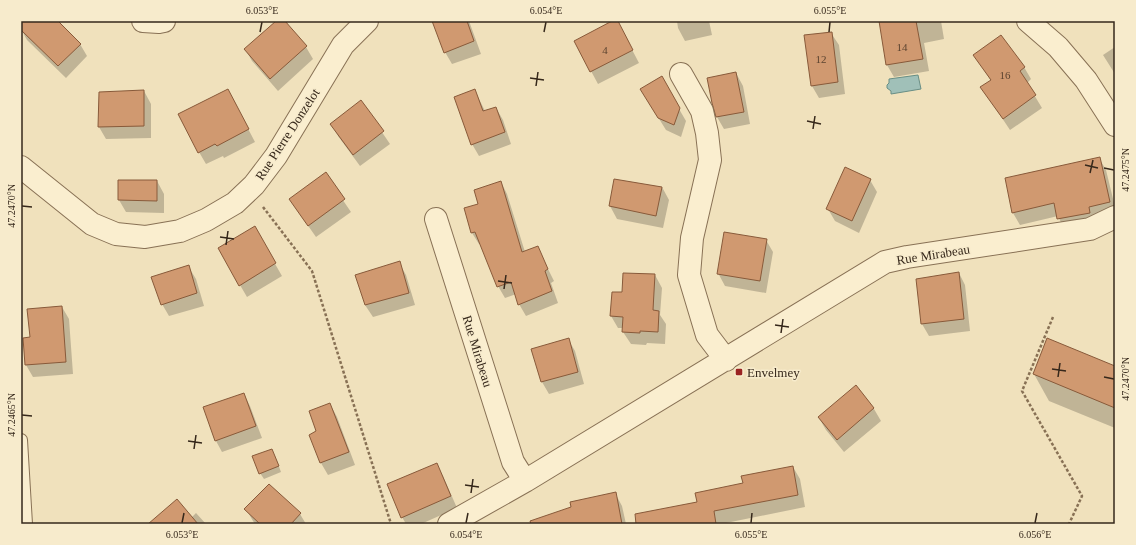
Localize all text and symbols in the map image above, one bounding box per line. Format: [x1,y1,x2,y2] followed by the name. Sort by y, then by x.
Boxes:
[246,5,278,16] text: 6.053°E
[530,5,562,16] text: 6.054°E
[814,5,846,16] text: 6.055°E
[897,41,908,53] house number: 14
[602,44,608,56] house number: 4
[816,53,827,65] house number: 12
[1000,69,1011,81] house number: 16
[252,85,323,183] street label: Rue Pierre Donzelot
[1120,148,1131,192] text: 47.2475°N
[6,184,17,228] text: 47.2470°N
[895,241,971,268] street label: Rue Mirabeau
[460,314,496,389] street label: Rue Mirabeau
[1120,357,1131,401] text: 47.2470°N
[747,365,800,380] place label: Envelmey
[734,367,744,377] marker: Envelmey
[6,393,17,437] text: 47.2465°N
[166,529,198,540] text: 6.053°E
[450,529,482,540] text: 6.054°E
[735,529,767,540] text: 6.055°E
[1019,529,1051,540] text: 6.056°E

